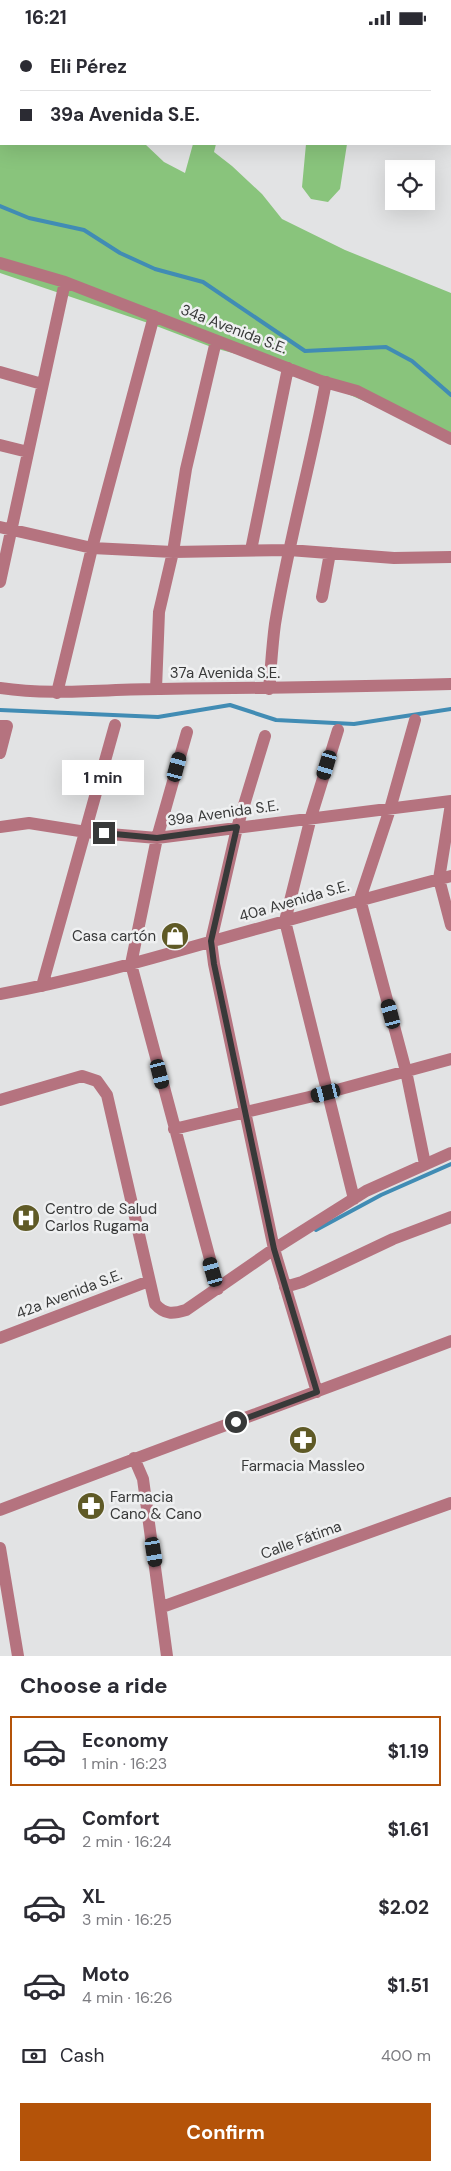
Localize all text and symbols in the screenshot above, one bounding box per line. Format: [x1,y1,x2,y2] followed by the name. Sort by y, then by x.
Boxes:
[25,5,67,30] text: 16:21
[50,54,127,79] text: Eli Pérez
[50,102,200,127] text: 39a Avenida S.E.
[385,160,435,210] map controls
[385,160,435,210] button: locate
[178,300,290,358] street label: 34a Avenida S.E.
[170,663,280,683] street label: 37a Avenida S.E.
[315,748,338,782] car
[165,751,188,783] car
[63,761,145,795] callout: 1 min
[84,767,122,788] text: 1 min
[166,795,280,831] street label: 39a Avenida S.E.
[93,822,115,844] route end
[237,876,351,926] street label: 40a Avenida S.E.
[160,921,190,951] shop icon: Casa cartón
[72,926,156,946] place label: Casa cartón
[379,998,402,1030] car
[149,1058,170,1090] car
[309,1082,342,1104] car
[45,1199,157,1236] place label: Centro de Salud Carlos Rugama
[11,1203,41,1233] hospital icon: Centro de Salud Carlos Rugama
[201,1256,224,1288] car
[13,1265,125,1323] street label: 42a Avenida S.E.
[225,1411,247,1433] route start
[288,1425,318,1455] pharmacy icon: Farmacia Massleo
[241,1456,365,1476] place label: Farmacia Massleo
[110,1487,202,1524] place label: Farmacia Cano & Cano
[76,1491,106,1521] pharmacy icon: Farmacia Cano & Cano
[258,1516,344,1564] street label: Calle Fátima
[144,1536,163,1568] car
[20,1671,168,1700] text: Choose a ride
[82,1728,169,1753] text: Economy
[22,1729,67,1774] icon: car
[387,1739,429,1764] text: $1.19
[82,1753,167,1774] text: 1 min · 16:23
[82,1806,160,1831] text: Comfort
[22,1807,67,1852] icon: car
[387,1817,429,1842] text: $1.61
[82,1831,171,1852] text: 2 min · 16:24
[82,1884,105,1909] text: XL
[22,1885,67,1930] icon: car
[378,1895,429,1920] text: $2.02
[82,1909,172,1930] text: 3 min · 16:25
[82,1962,130,1987] text: Moto
[22,1963,67,2008] icon: car
[387,1973,429,1998] text: $1.51
[82,1987,172,2008] text: 4 min · 16:26
[20,2042,48,2070] icon: cash
[60,2043,104,2068] text: Cash
[381,2045,431,2066] text: 400 m
[20,2103,431,2161] button: Confirm

